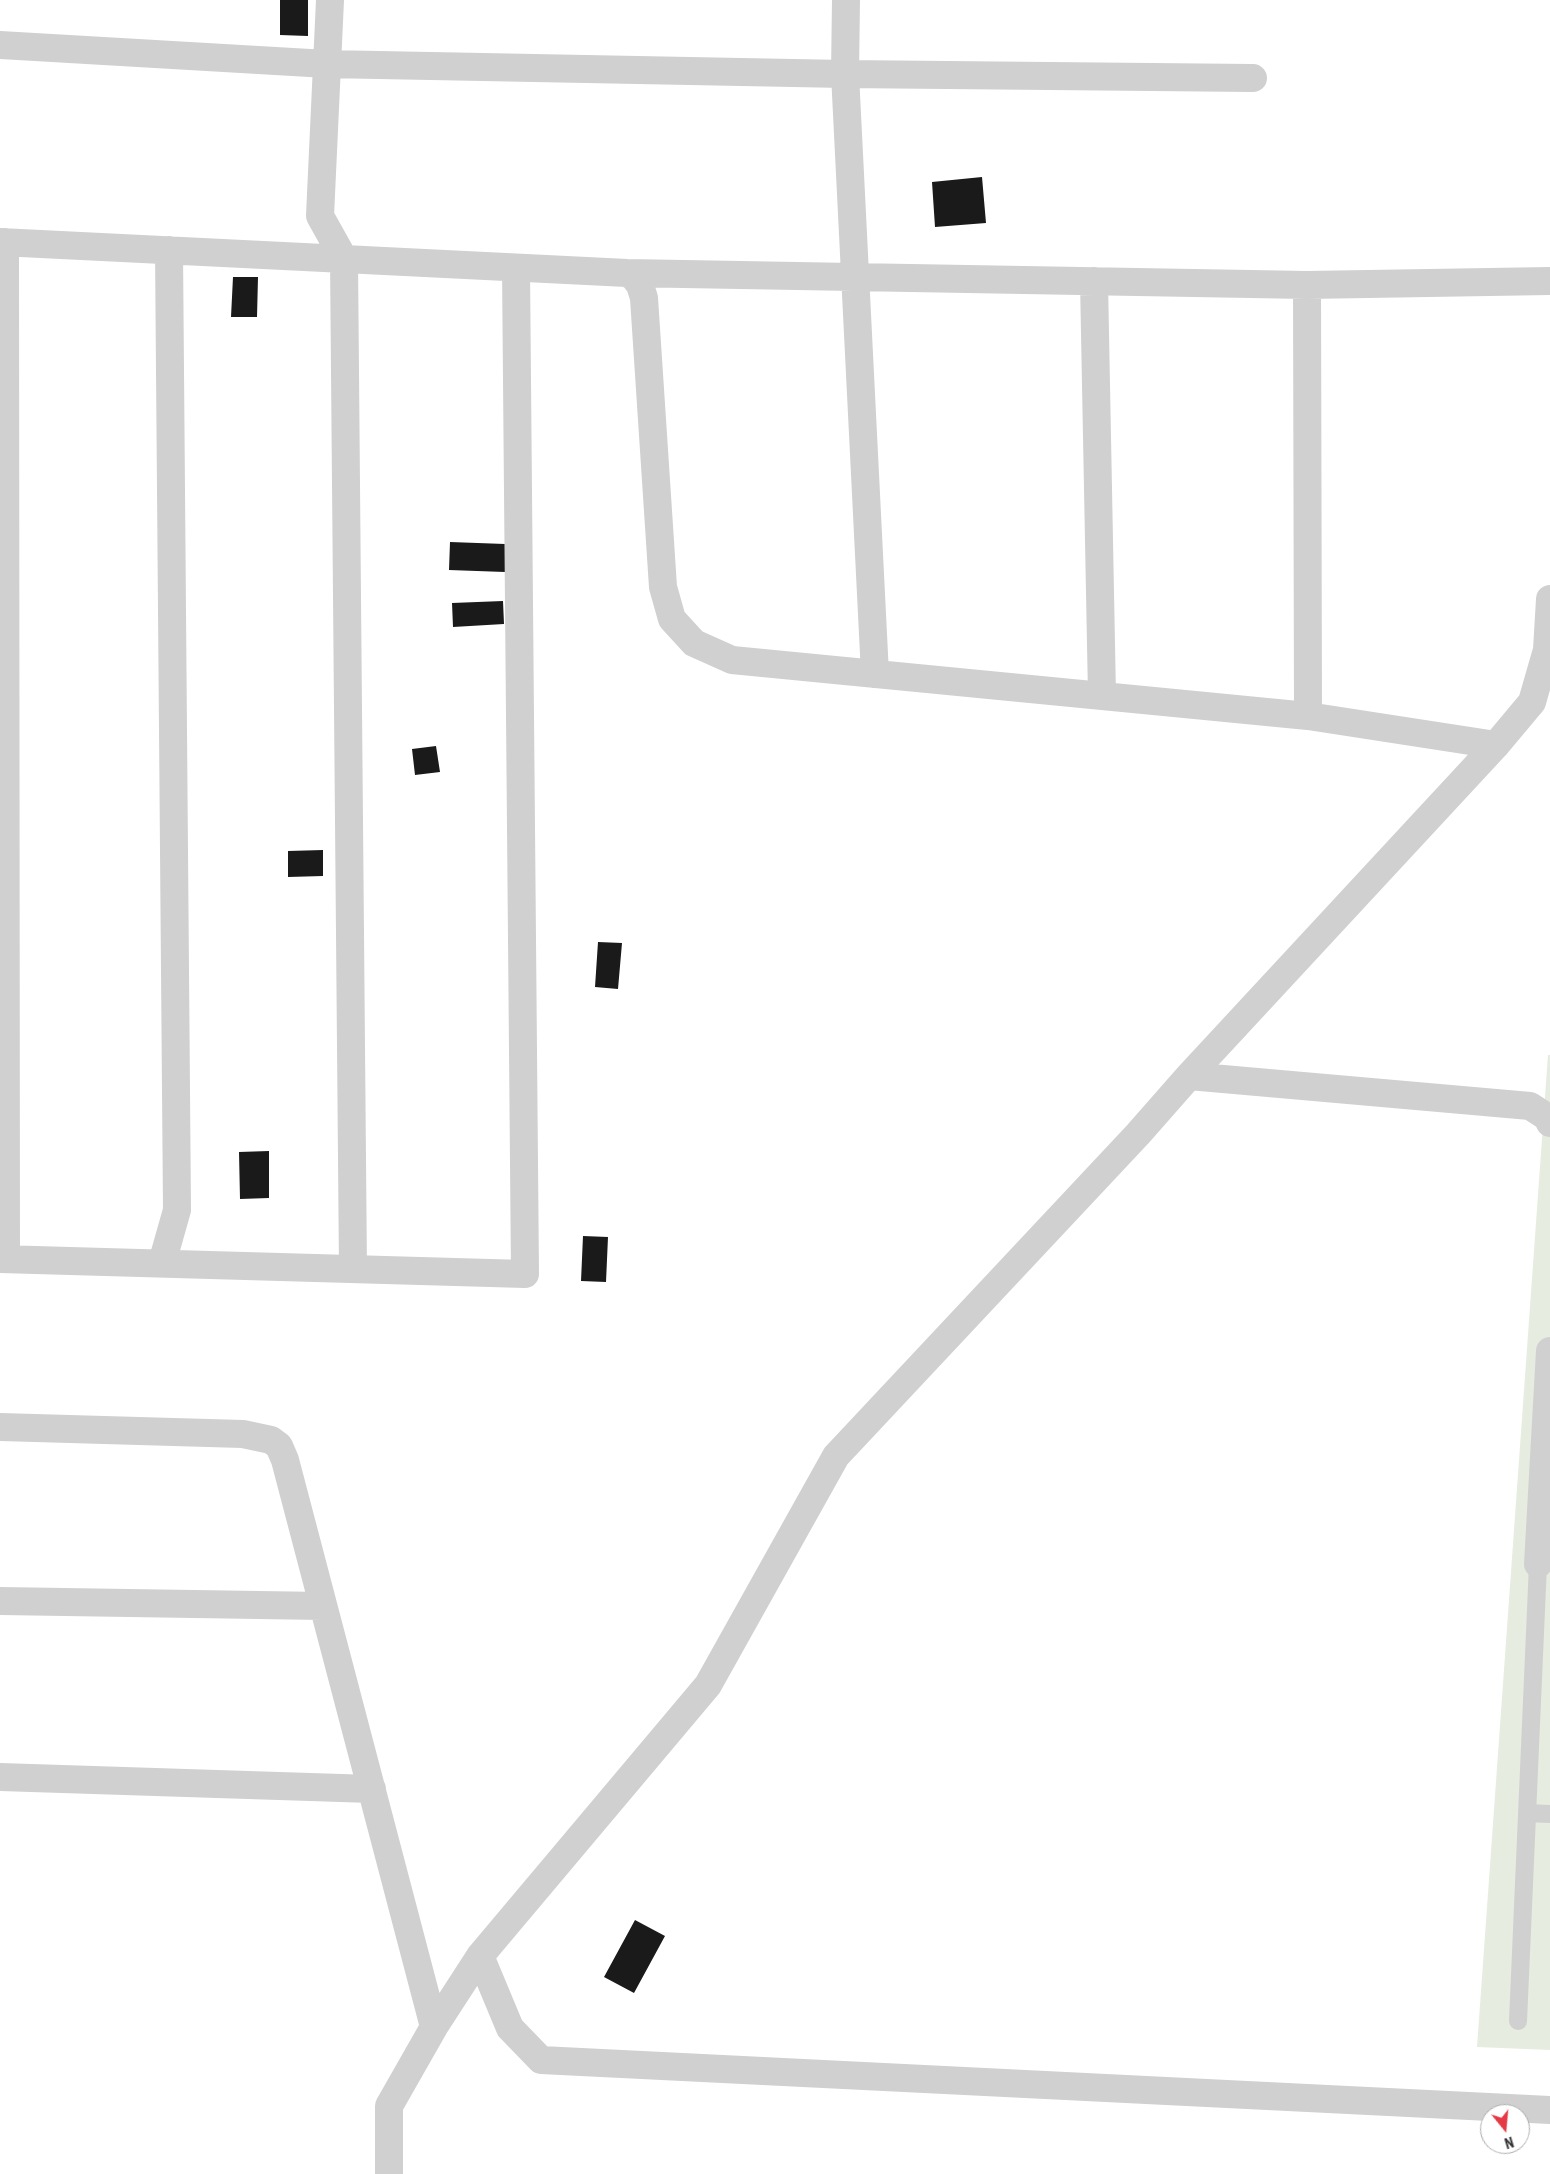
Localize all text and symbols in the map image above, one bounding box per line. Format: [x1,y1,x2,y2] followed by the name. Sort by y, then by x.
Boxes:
[1480,2104,1530,2154] north arrow
[1503,2133,1516,2151] text: N

